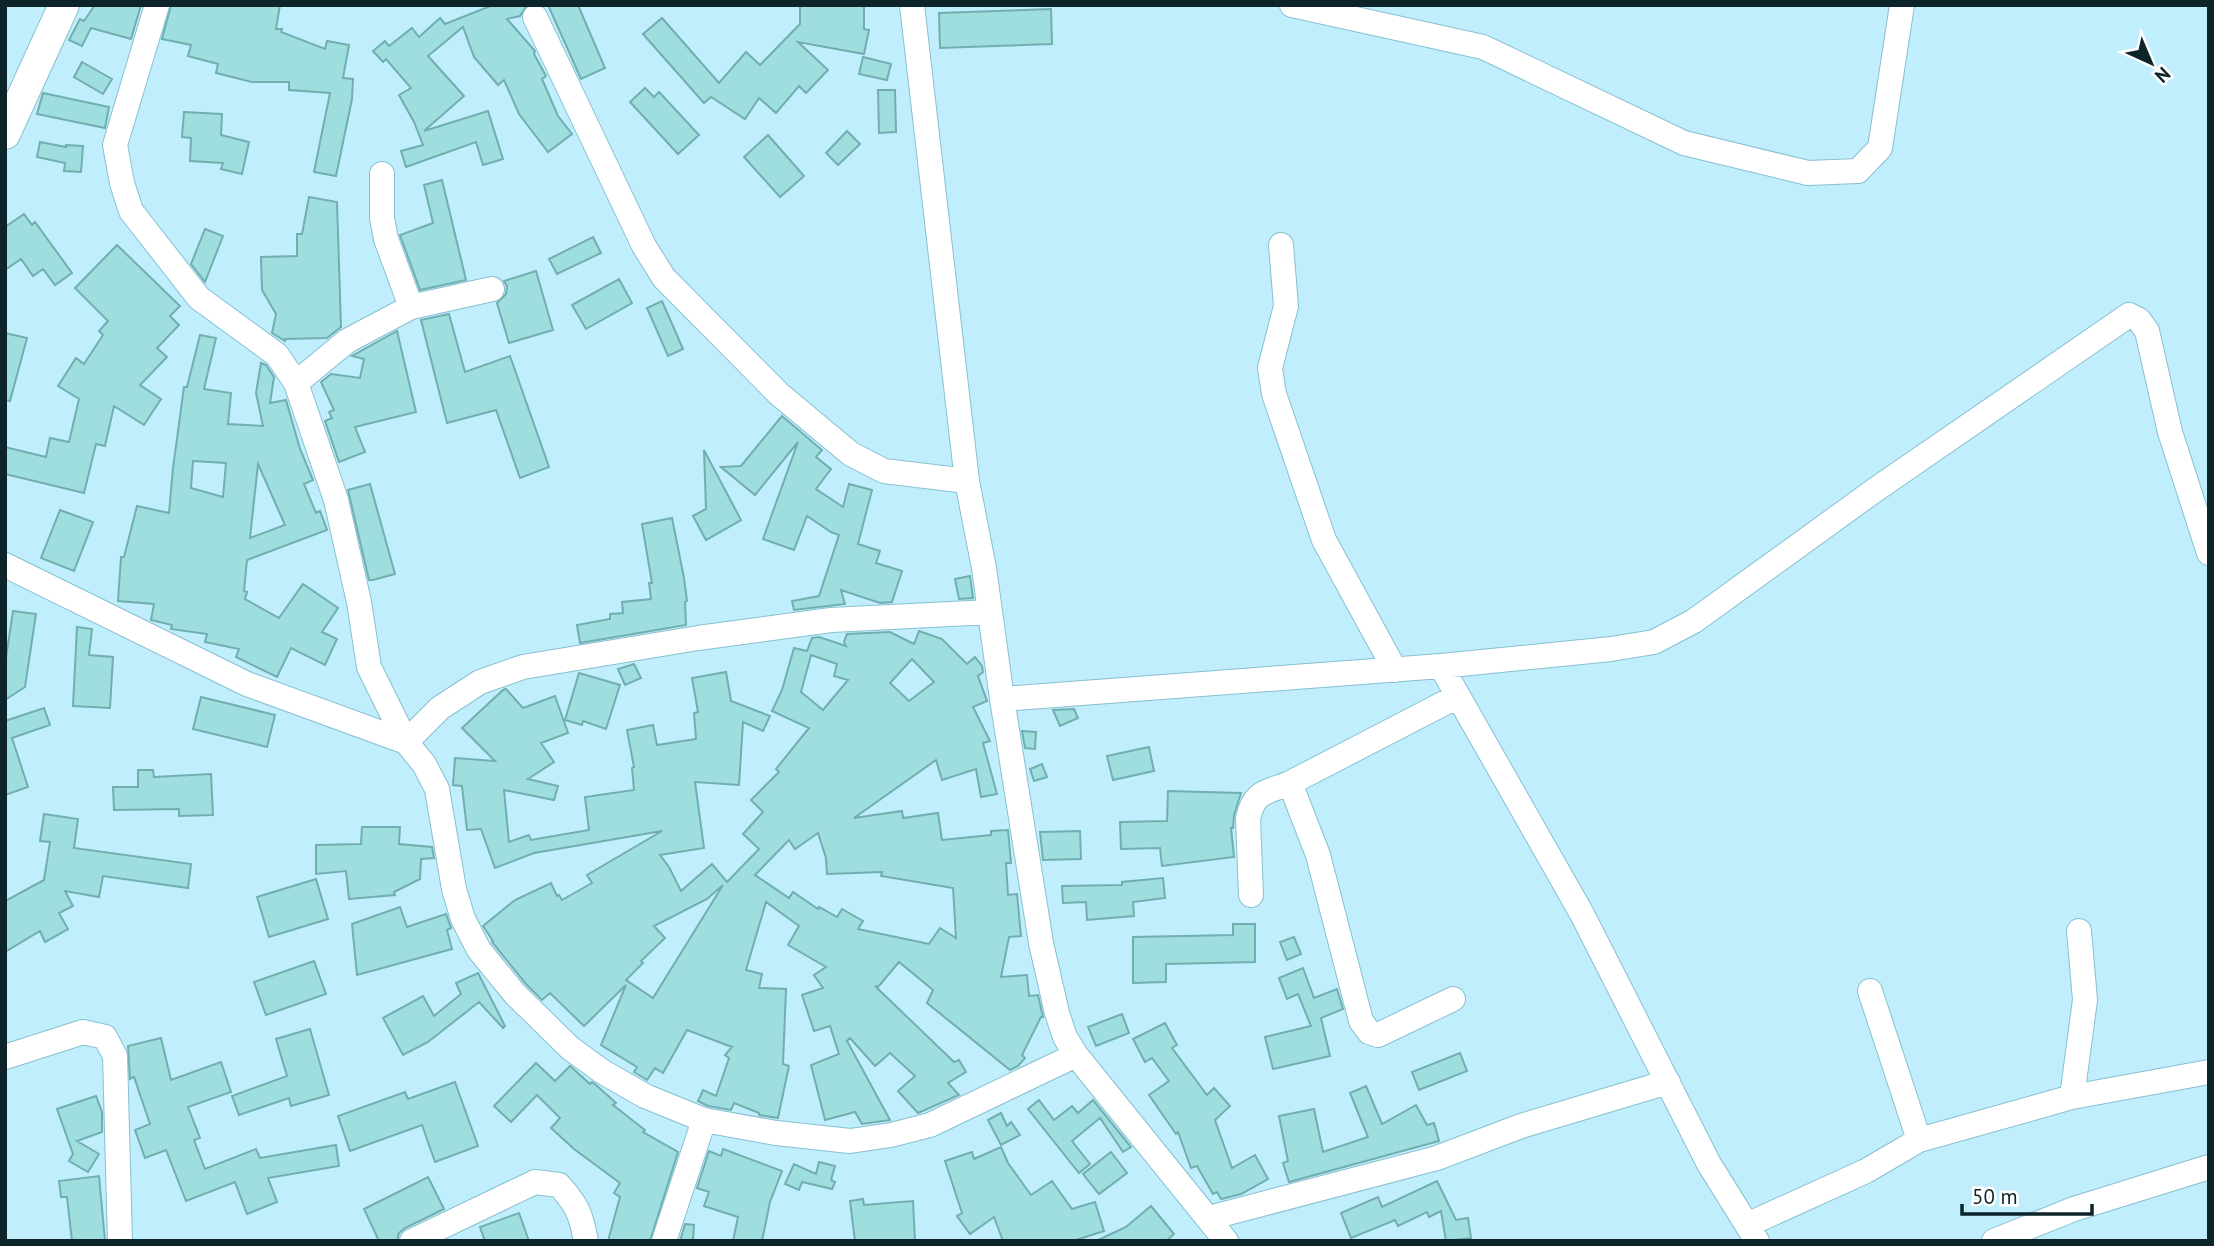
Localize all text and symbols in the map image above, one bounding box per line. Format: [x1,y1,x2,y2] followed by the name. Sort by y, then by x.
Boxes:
[2116,28,2186,98] north arrow
[2150,62,2176,88] text: N
[1962,1172,2092,1216] scale bar
[1972,1183,2018,1210] text: 50 m

